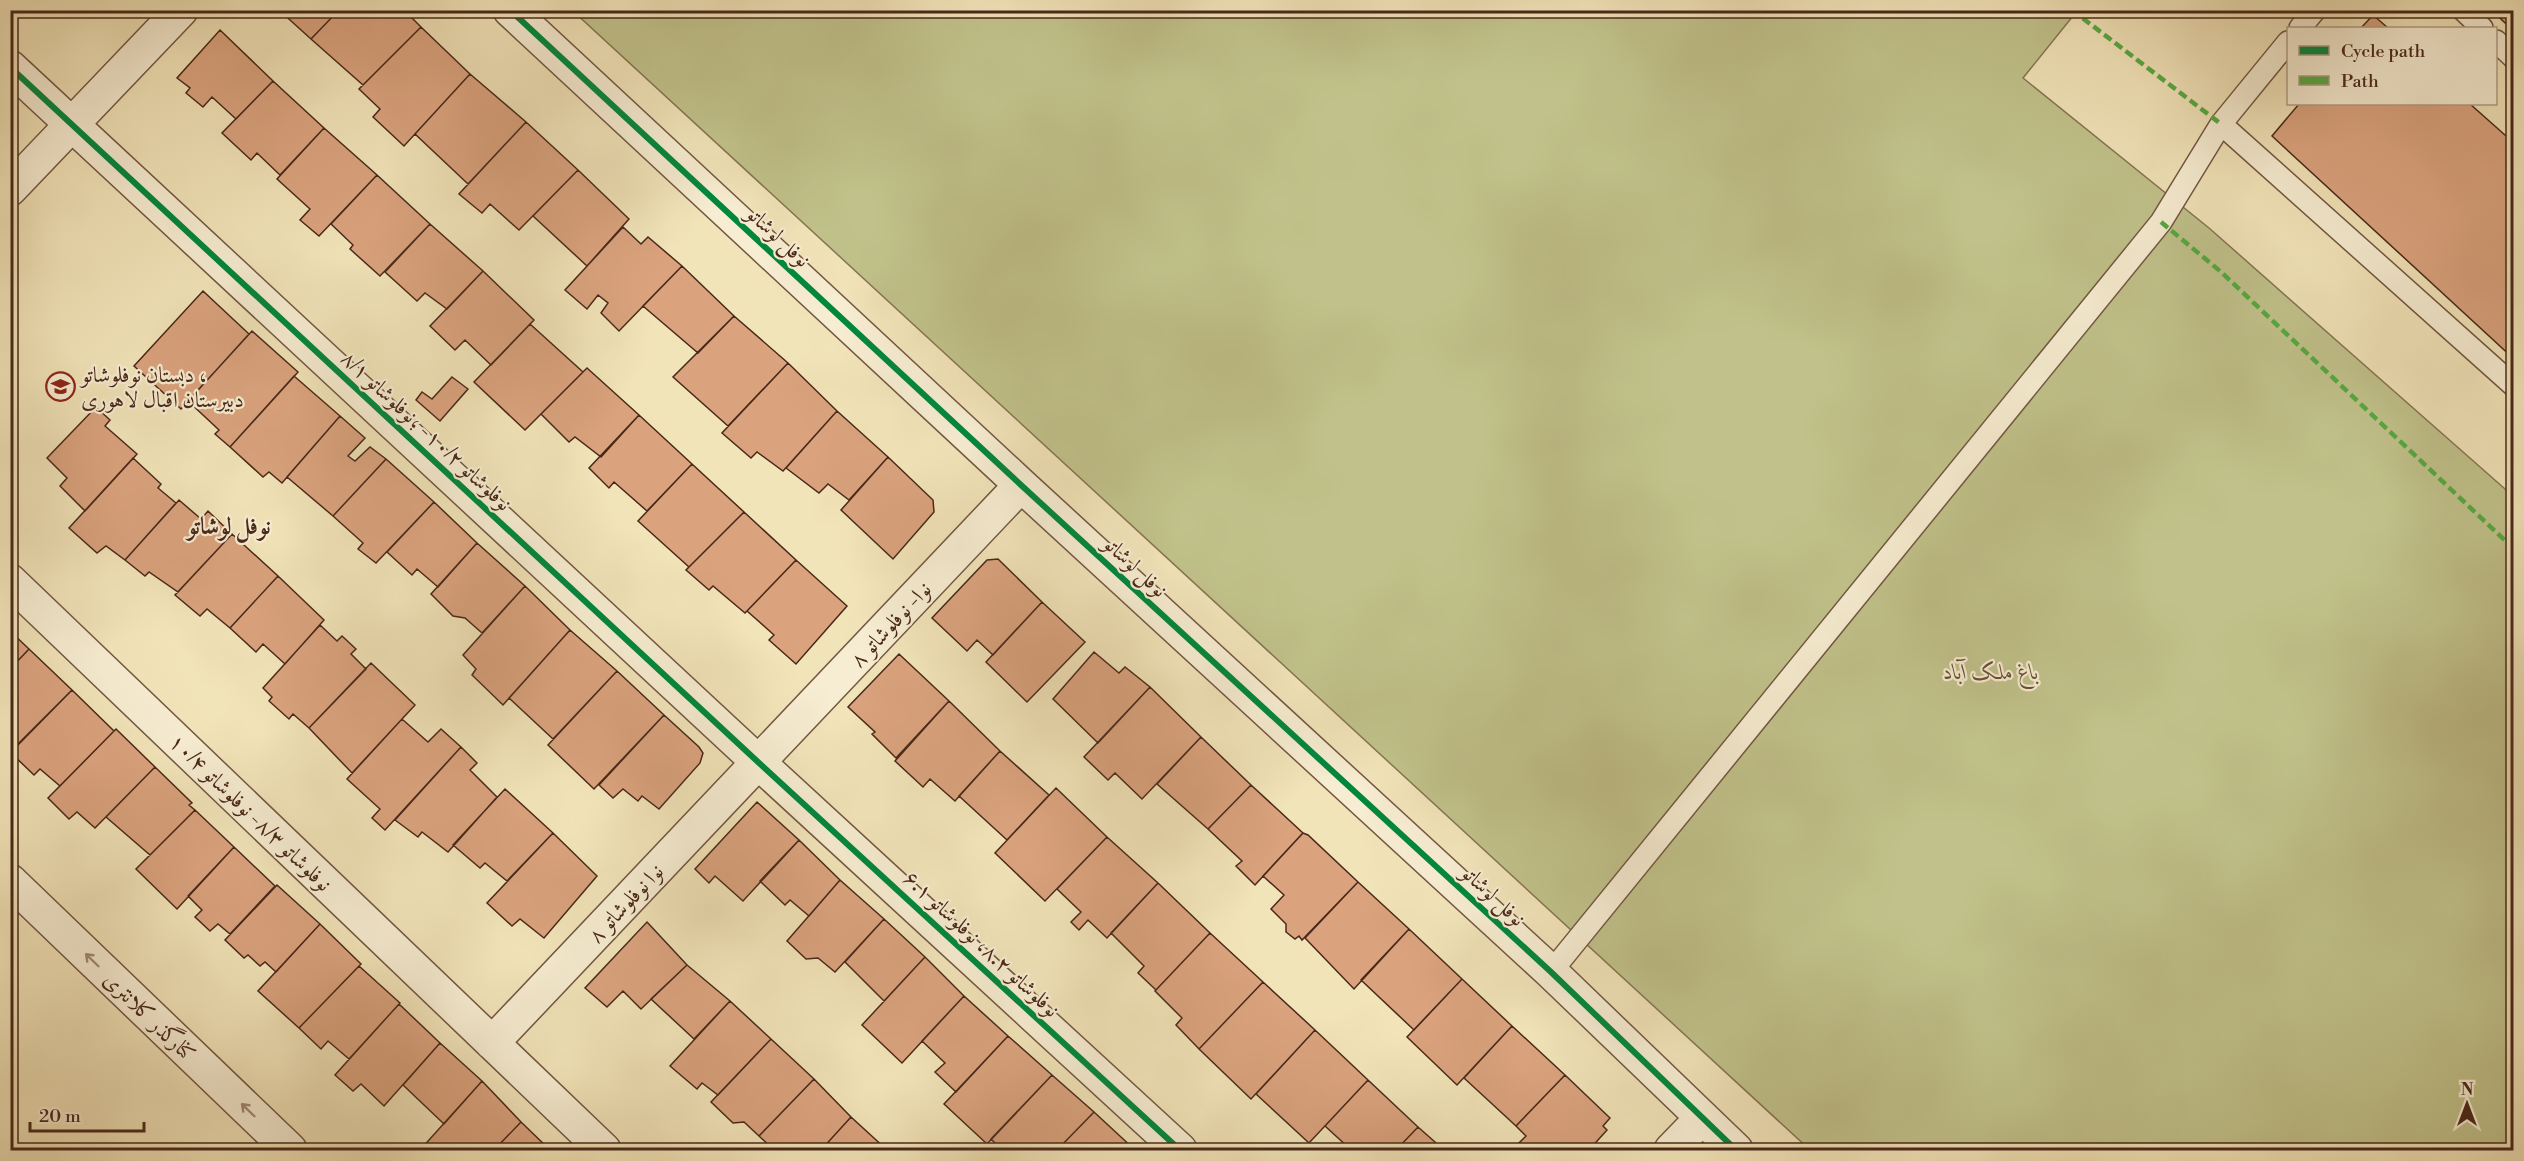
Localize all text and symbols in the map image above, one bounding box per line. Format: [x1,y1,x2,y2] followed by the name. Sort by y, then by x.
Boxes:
[2287,27,2497,105] legend
[2341,40,2425,63] text: Cycle path
[2341,70,2379,93] text: Path
[738,199,816,274] street label: نوفل لوشاتو
[335,345,517,517] street label: نوفلوشاتو ۱۰/۲- ؛نوفلوشاتو ۸/۱
[79,362,244,414] place label: دبستان نوفلوشاتو ، دبیرستان اقبال لاهوری
[44,371,76,403] school or university icon: دبستان نوفلوشاتو ، دبیرستان اقبال لاهوری
[184,512,271,543] district label: نوفل لوشاتو
[1095,529,1173,604] street label: نوفل لوشاتو
[845,577,938,673] street label: نوا- نوفلوشاتو ۸
[1943,658,2039,690] park label: باغ ملک آباد
[163,729,337,898] street label: نوفلوشاتو ۸/۳- نوفلوشاتو ۱۰/۴
[1453,858,1531,933] street label: نوفل لوشاتو
[583,859,670,949] street label: نوا نوفلوشاتو ۸
[897,865,1065,1023] street label: نوفلوشاتو ۸.۲، نوفلوشاتو ۶.۱
[85,953,100,967] one-way arrow
[97,964,203,1068] street label: کنارگذر کلانتری
[2437,1074,2497,1134] north arrow
[2461,1080,2474,1100] text: N
[30,1095,144,1133] scale bar
[240,1103,255,1117] one-way arrow
[39,1105,81,1128] text: 20 m

